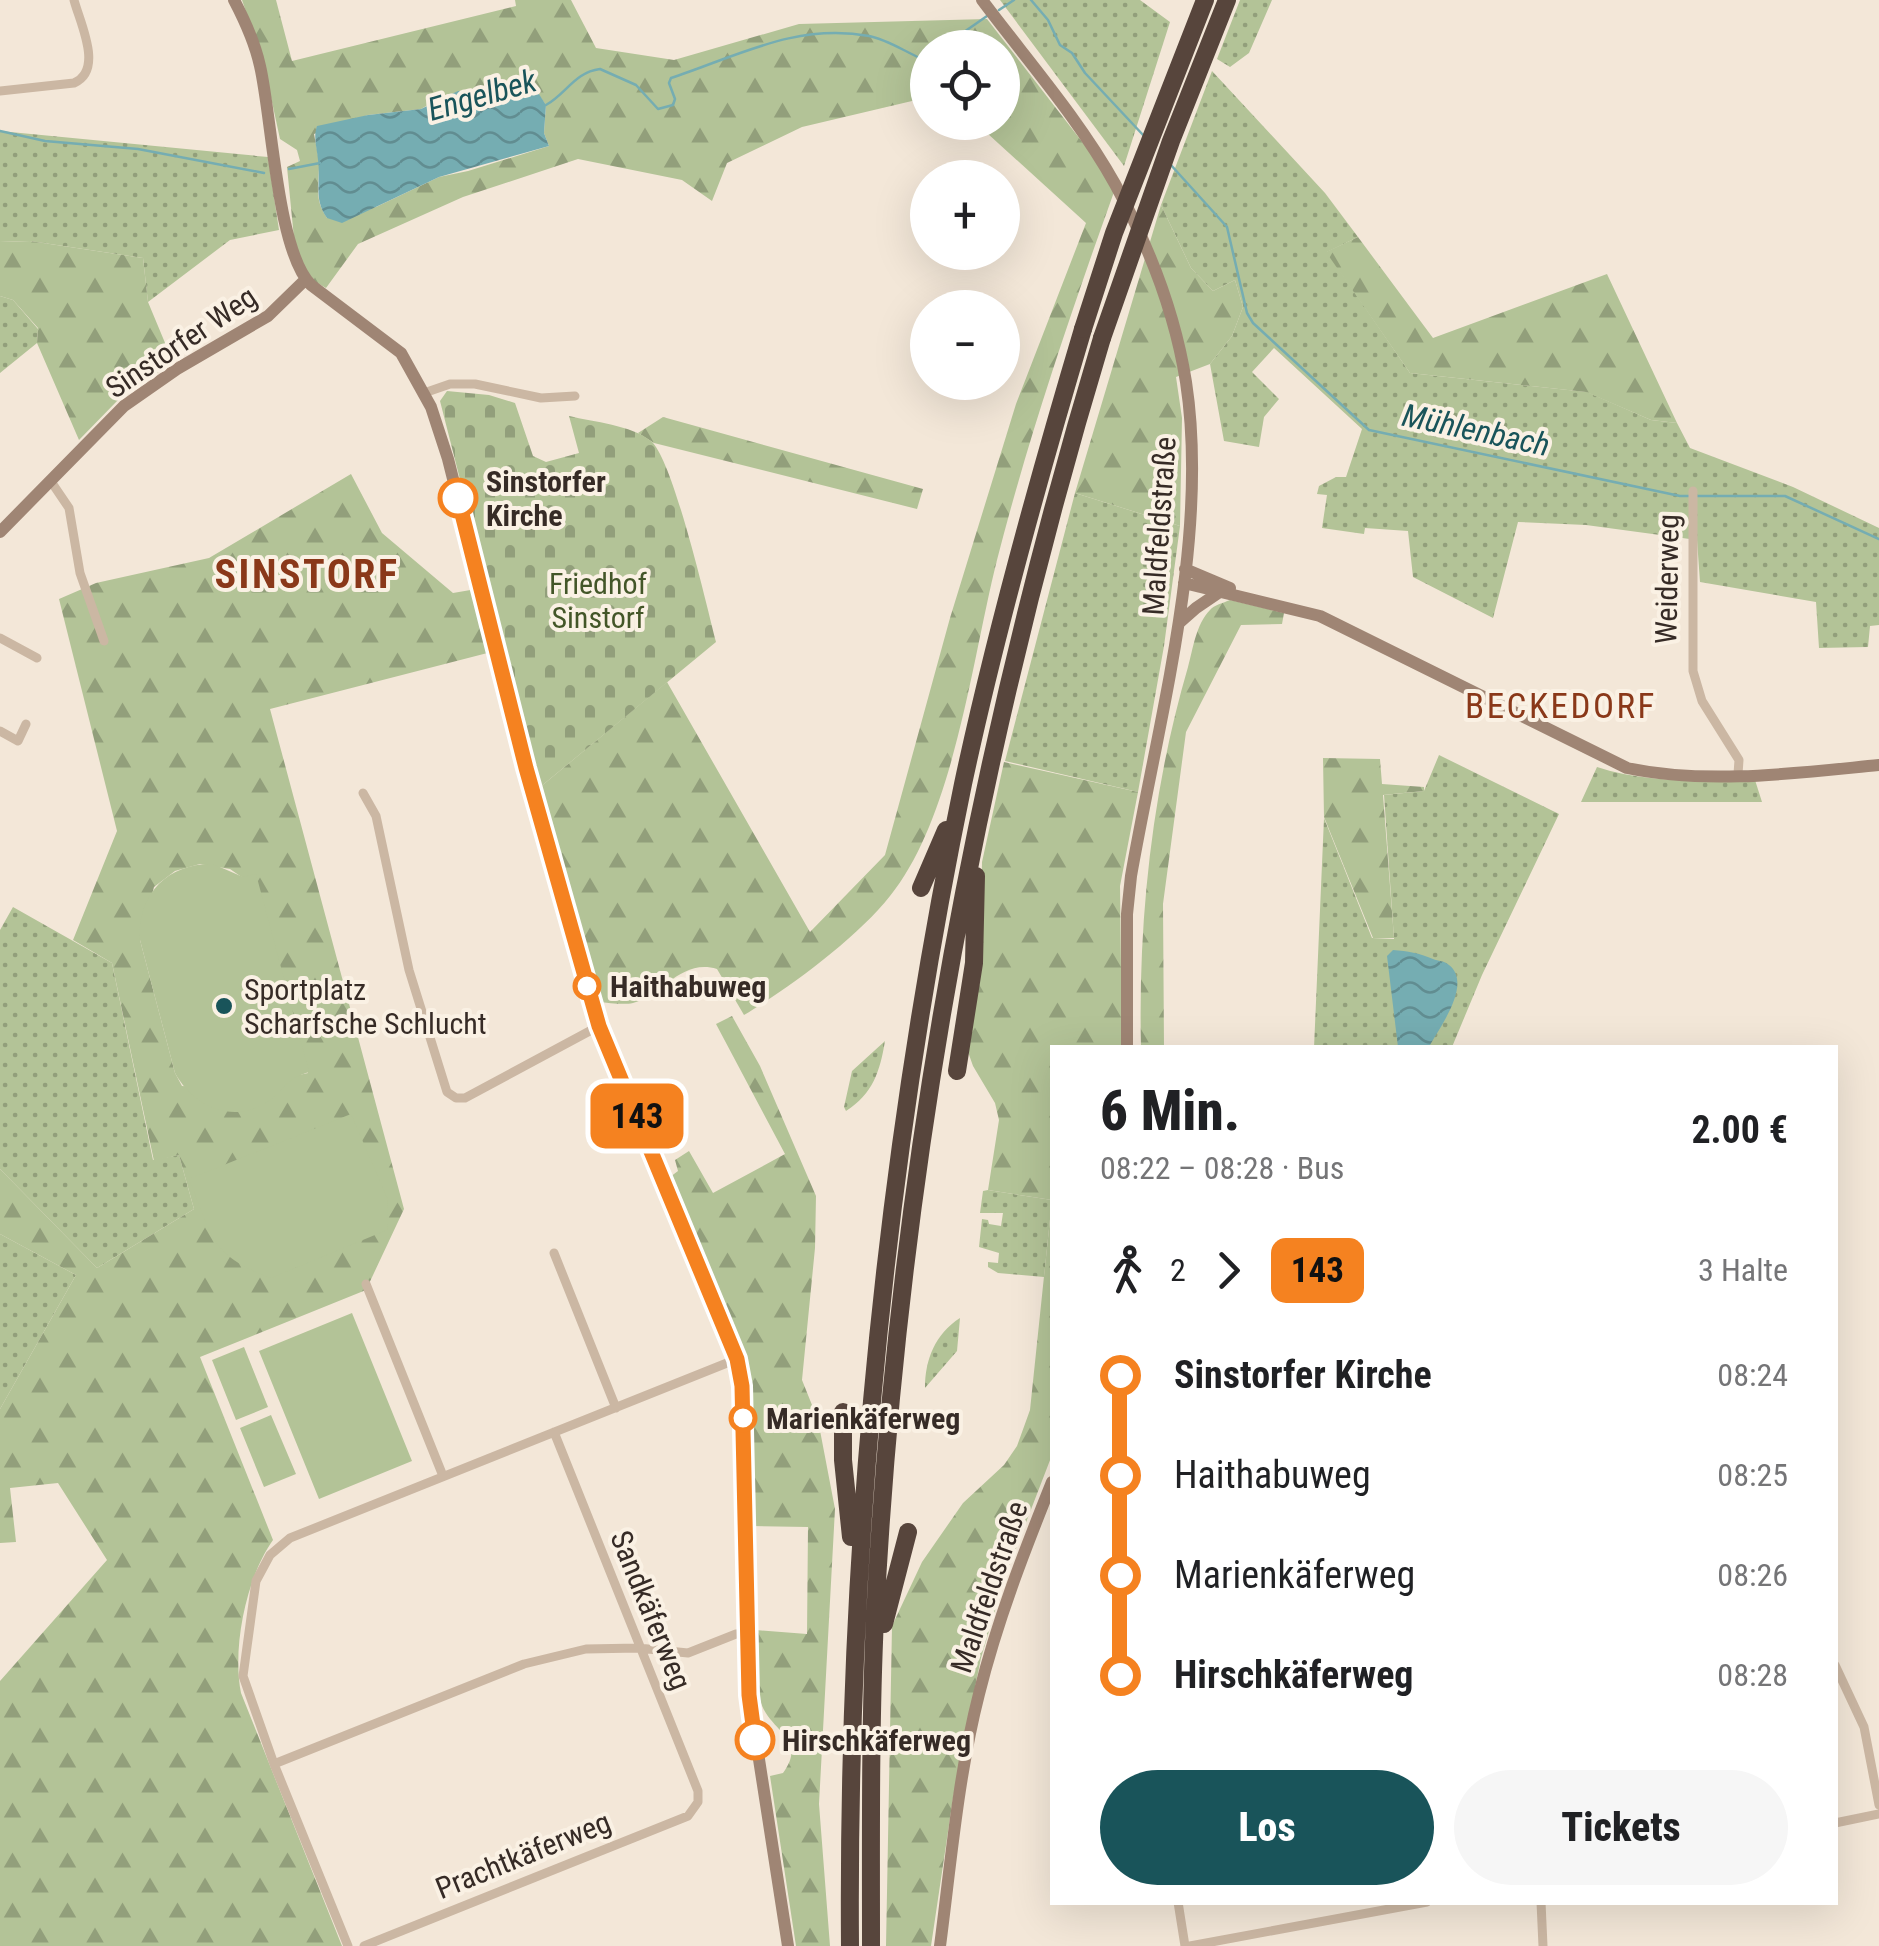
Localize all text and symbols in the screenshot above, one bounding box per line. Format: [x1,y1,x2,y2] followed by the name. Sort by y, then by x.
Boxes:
[910,30,1020,400] map controls
[910,30,1020,140] button: locate
[423,61,542,129] water label: Engelbek
[910,160,1020,270] button: +
[99,279,263,405] street label: Sinstorfer Weg
[910,290,1020,400] button: −
[1399,396,1553,464] water label: Mühlenbach
[1135,436,1183,616] street label: Maldfeldstraße
[486,464,606,533] place label: Sinstorfer Kirche
[439,479,477,517] marker: Sinstorfer Kirche
[1648,514,1686,644] street label: Weiderweg
[215,551,399,598] district label: SINSTORF
[549,566,648,635] park label: Friedhof Sinstorf
[1465,686,1657,727] district label: BECKEDORF
[610,969,766,1004] place label: Haithabuweg
[244,972,487,1041] place label: Sportplatz Scharfsche Schlucht
[574,973,600,999] marker: Haithabuweg
[213,995,235,1017] marker: Sportplatz Scharfsche Schlucht
[1100,1079,1240,1143] text: 6 Min.
[580,1084,694,1148] line badge: 143
[610,1096,664,1137] text: 143
[1691,1108,1788,1152] text: 2.00 €
[1100,1149,1344,1187] text: 08:22 – 08:28 · Bus
[1100,1243,1155,1298] icon: walk
[1201,1243,1256,1298] icon: forward
[1291,1250,1344,1291] text: 143
[1170,1251,1186,1289] text: 2
[1698,1251,1788,1289] text: 3 Halte
[1174,1353,1432,1397] text: Sinstorfer Kirche
[1717,1356,1788,1394] text: 08:24
[766,1401,960,1436] place label: Marienkäferweg
[730,1405,756,1431] marker: Marienkäferweg
[1174,1453,1371,1497] text: Haithabuweg
[1717,1456,1788,1494] text: 08:25
[943,1497,1035,1677] street label: Maldfeldstraße
[603,1525,699,1695] street label: Sandkäferweg
[1174,1553,1415,1597] text: Marienkäferweg
[1717,1556,1788,1594] text: 08:26
[1174,1653,1413,1697] text: Hirschkäferweg
[1717,1656,1788,1694] text: 08:28
[736,1721,774,1759] marker: Hirschkäferweg
[782,1723,971,1758] place label: Hirschkäferweg
[1100,1770,1434,1885] button: Los
[1454,1770,1788,1885] button: Tickets
[430,1804,616,1906] street label: Prachtkäferweg

